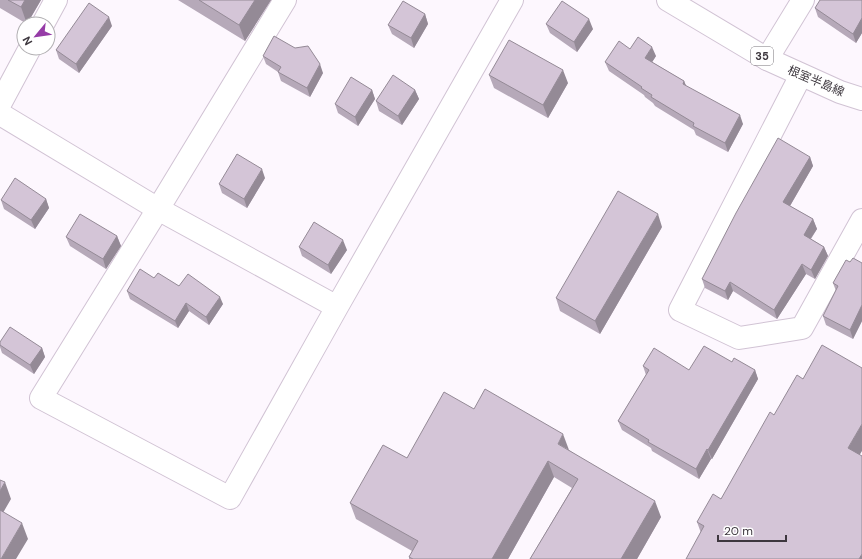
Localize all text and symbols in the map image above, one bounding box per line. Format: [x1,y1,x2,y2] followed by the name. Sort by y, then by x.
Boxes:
[16,16,56,56] north arrow
[19,34,35,48] text: N
[751,47,773,65] road number: 35
[785,62,847,100] street label: 根室半島線
[718,517,786,543] scale bar
[724,523,753,539] text: 20 m

